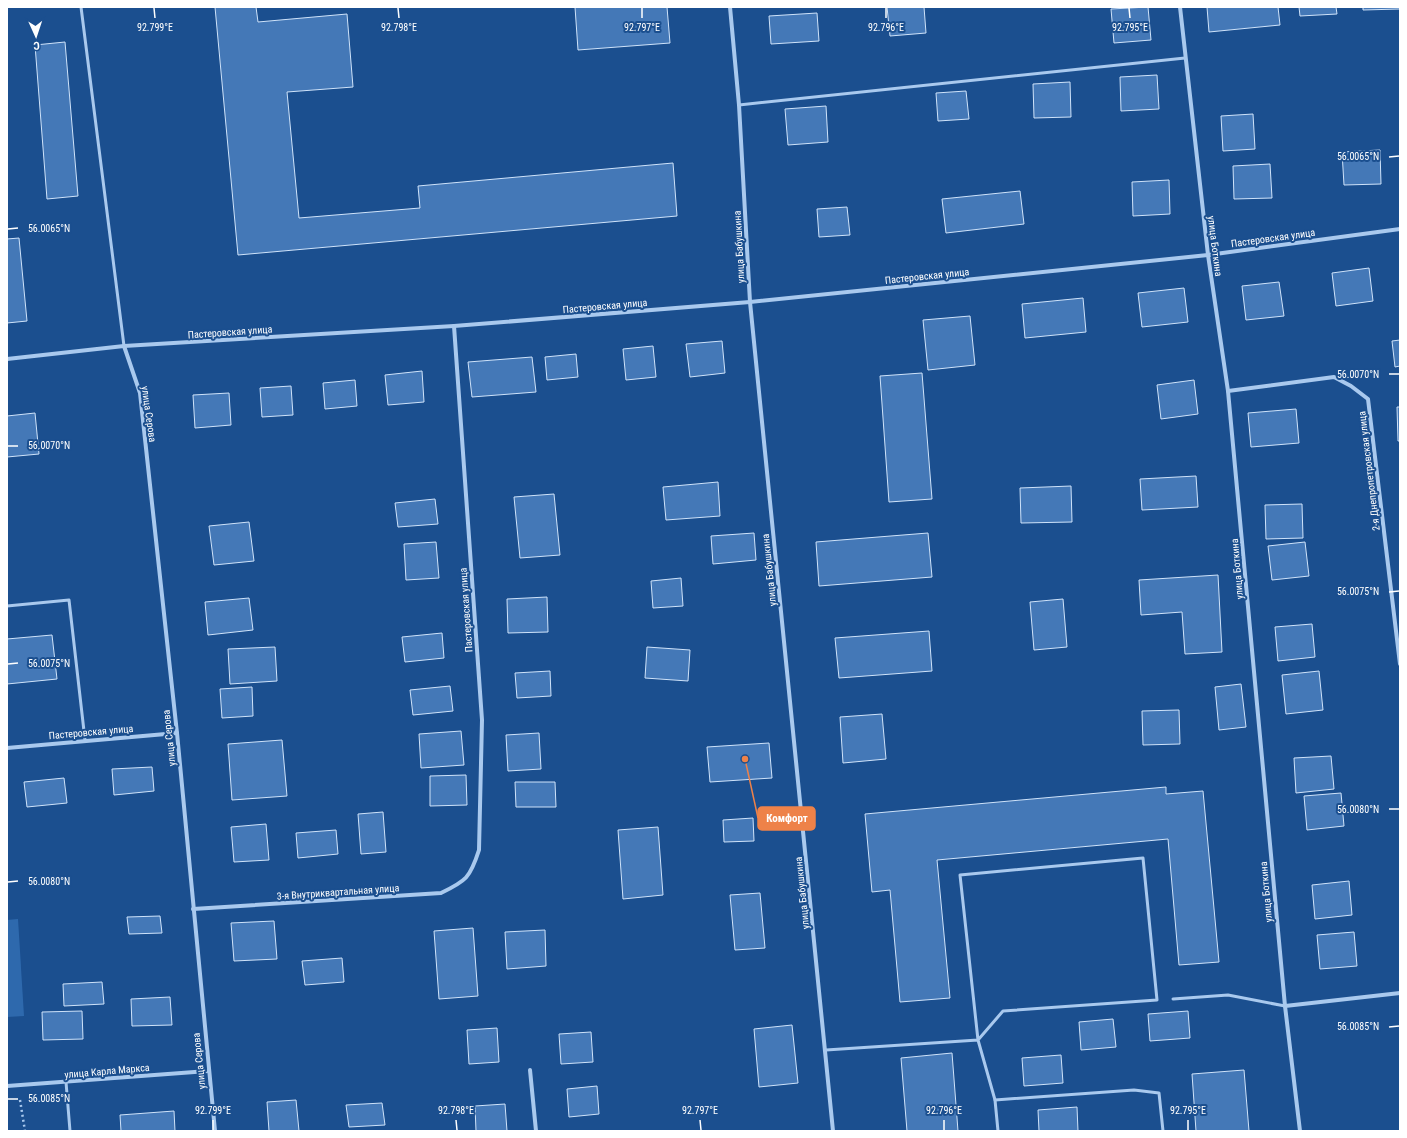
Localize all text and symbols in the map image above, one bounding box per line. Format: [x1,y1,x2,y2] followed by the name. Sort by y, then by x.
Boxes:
[16,16,56,56] north arrow
[137,22,173,33] text: 92.799°E
[381,22,417,33] text: 92.798°E
[624,22,660,33] text: 92.797°E
[868,22,904,33] text: 92.796°E
[1112,22,1148,33] text: 92.795°E
[33,39,40,52] text: С
[1337,151,1379,162] text: 56.0065°N
[732,210,746,284] street label: улица Бабушкина
[1206,215,1224,277] street label: улица Боткина
[28,223,70,234] text: 56.0065°N
[1230,227,1316,249] street label: Пастеровская улица
[884,266,970,286] street label: Пастеровская улица
[562,297,648,315] street label: Пастеровская улица
[187,324,273,340] street label: Пастеровская улица
[1337,369,1379,380] text: 56.0070°N
[140,385,158,443] street label: улица Серова
[1356,410,1382,531] street label: 2-я Днепропетровская улица
[28,440,70,451] text: 56.0070°N
[760,533,778,607] street label: улица Бабушкина
[1229,538,1245,600] street label: улица Боткина
[458,567,474,653] street label: Пастеровская улица
[1337,586,1379,597] text: 56.0075°N
[28,658,70,669] text: 56.0075°N
[161,709,177,767] street label: улица Серова
[48,723,134,741] street label: Пастеровская улица
[1337,804,1379,815] text: 56.0080°N
[758,807,815,830] callout: Комфорт
[766,812,808,825] text: Комфорт
[793,856,811,930] street label: улица Бабушкина
[1258,861,1274,923] street label: улица Боткина
[28,876,70,887] text: 56.0080°N
[276,882,400,902] street label: 3-я Внутриквартальная улица
[1337,1021,1379,1032] text: 56.0085°N
[191,1032,207,1090] street label: улица Серова
[64,1062,150,1080] street label: улица Карла Маркса
[28,1093,70,1104] text: 56.0085°N
[195,1105,231,1116] text: 92.799°E
[438,1105,474,1116] text: 92.798°E
[682,1105,718,1116] text: 92.797°E
[926,1105,962,1116] text: 92.796°E
[1170,1105,1206,1116] text: 92.795°E

